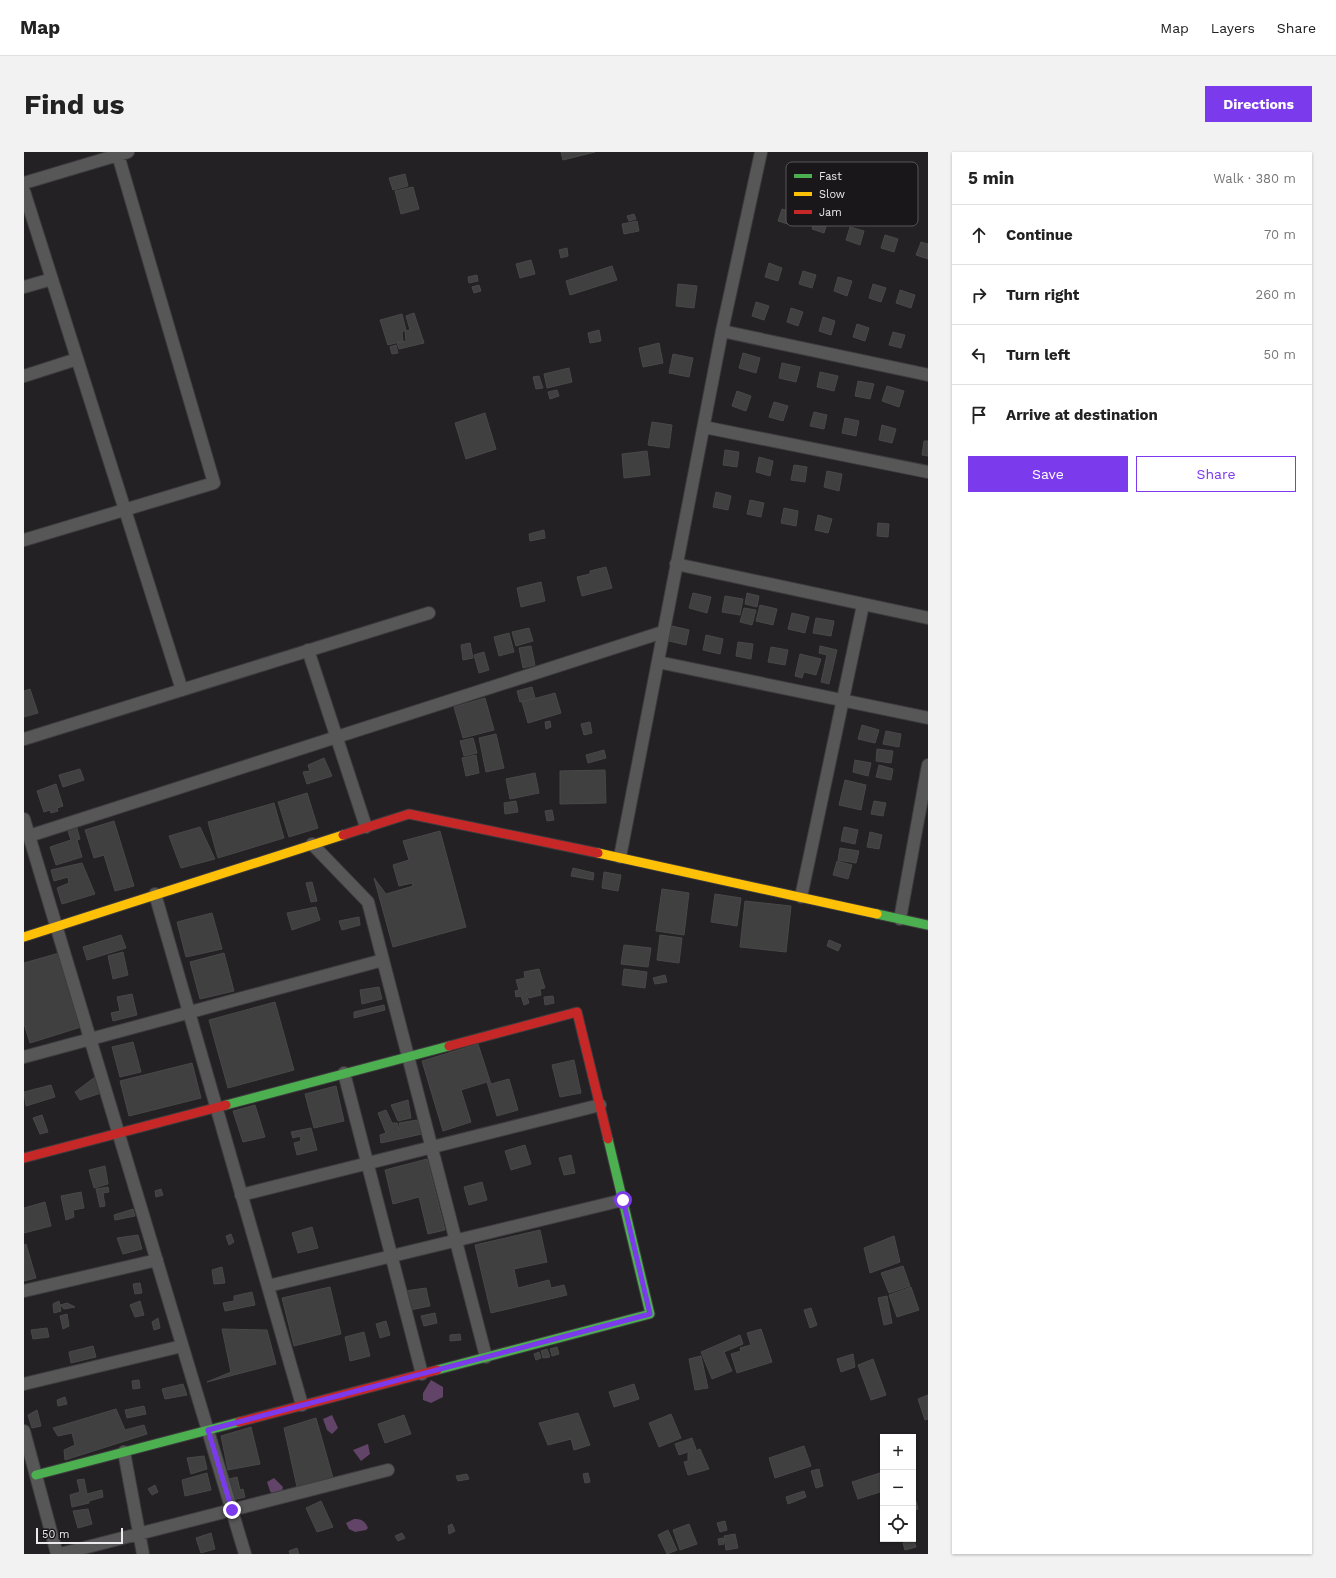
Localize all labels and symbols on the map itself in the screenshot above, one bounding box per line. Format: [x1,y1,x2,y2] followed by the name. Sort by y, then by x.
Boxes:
[786,162,918,226] legend
[819,170,842,183] text: Fast
[819,188,845,201] text: Slow
[819,206,842,219] text: Jam
[614,1191,632,1209] route start
[223,1501,241,1519] route end
[36,1526,123,1545] scale bar

